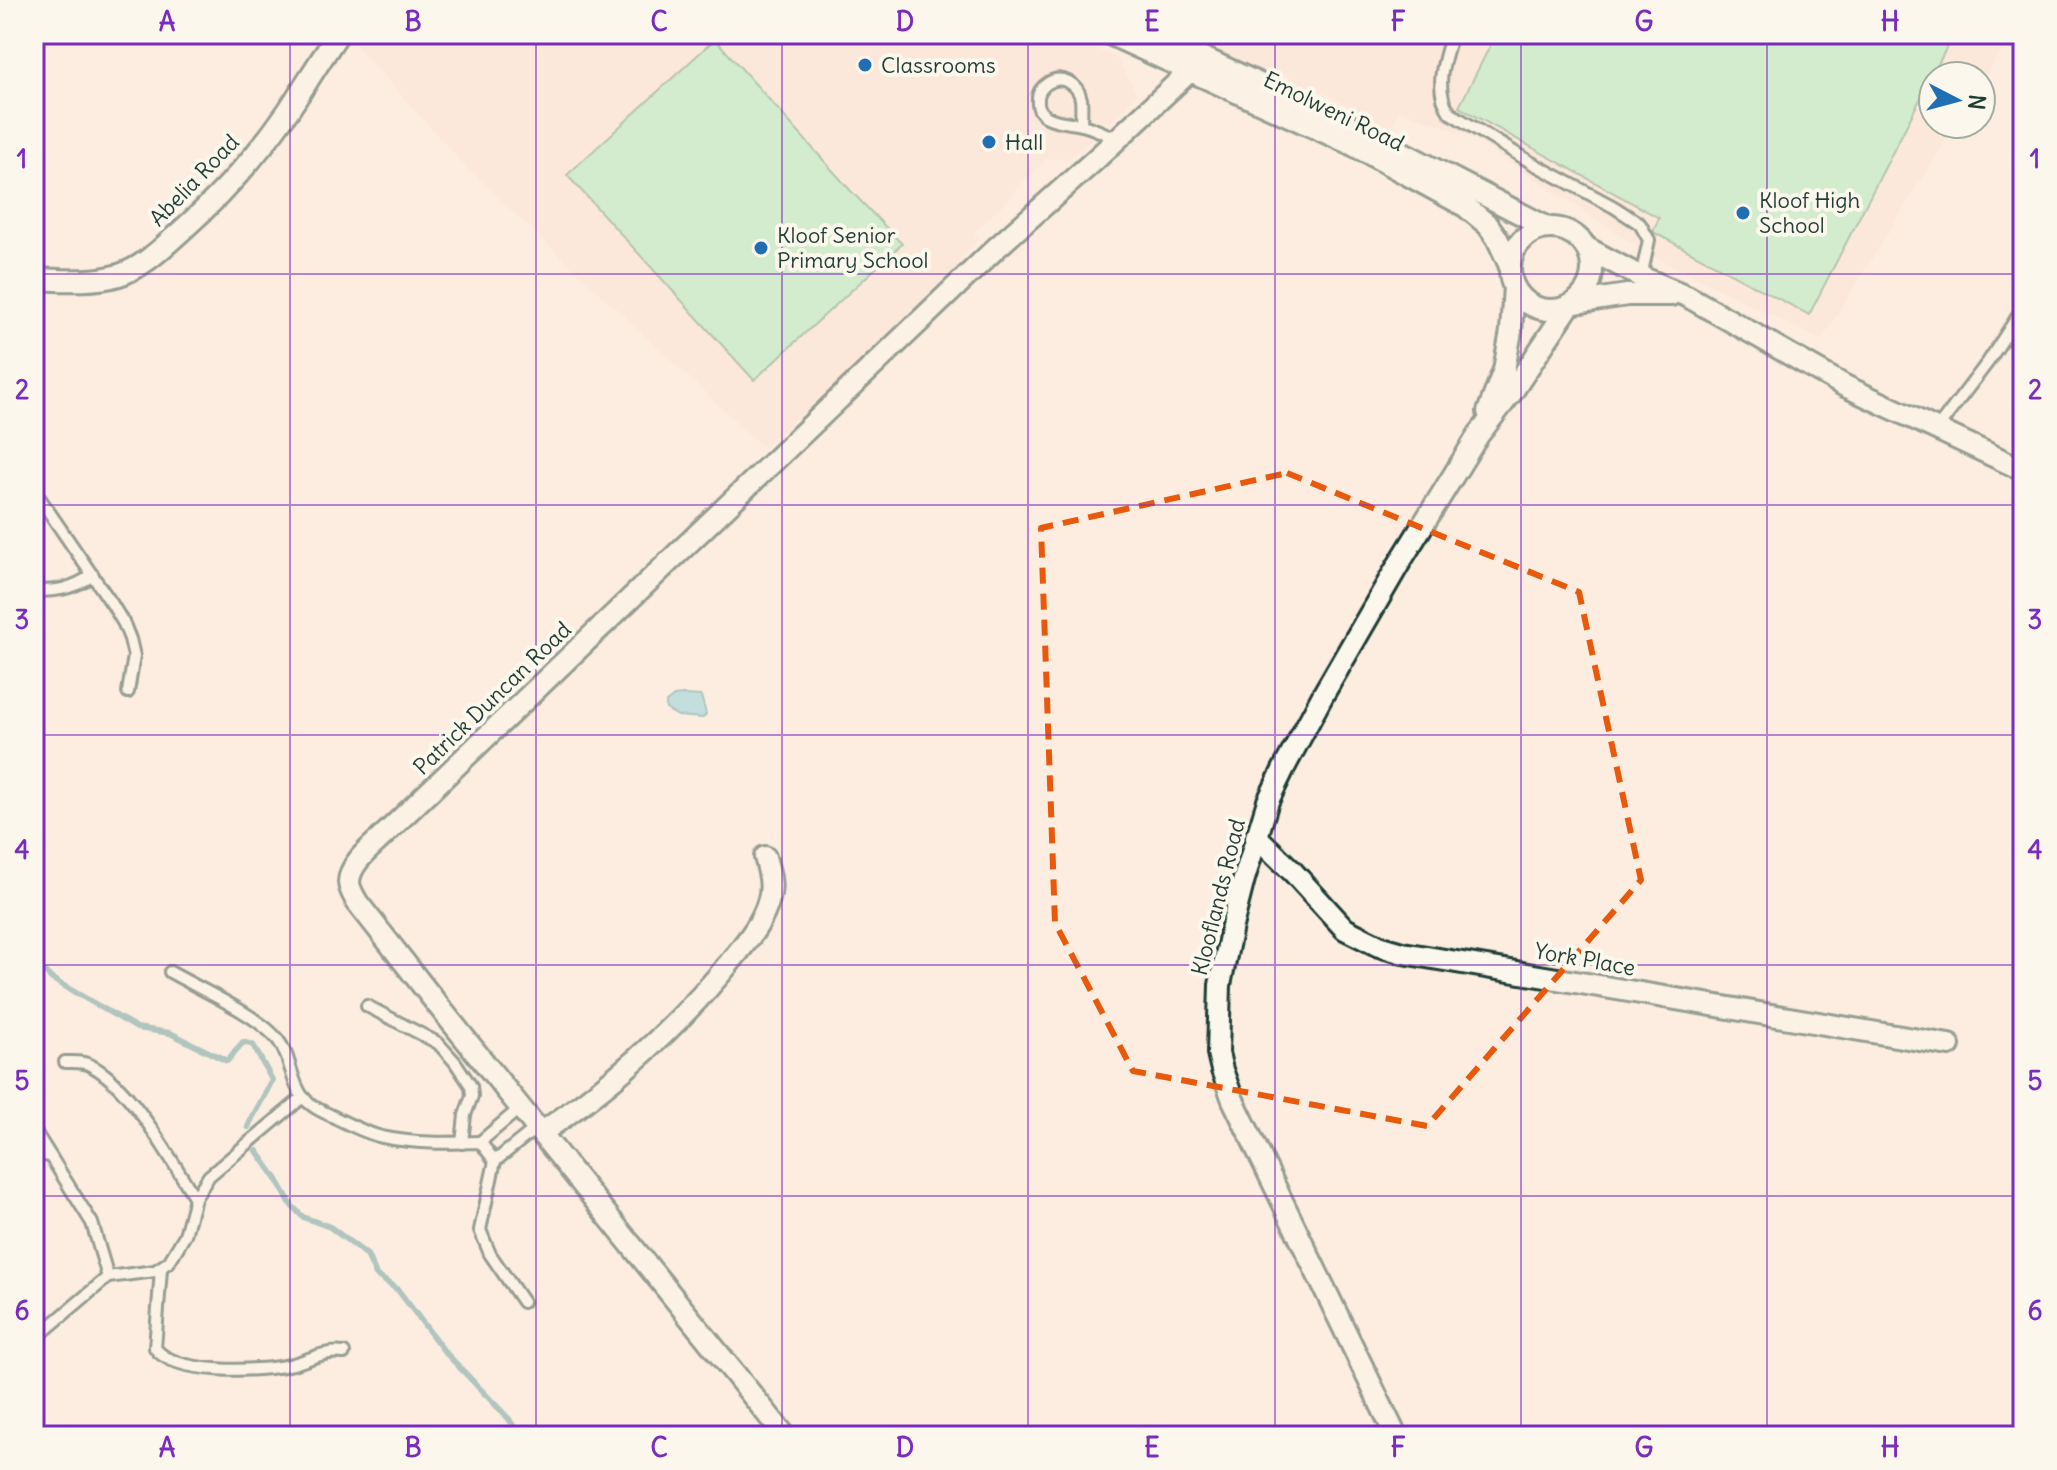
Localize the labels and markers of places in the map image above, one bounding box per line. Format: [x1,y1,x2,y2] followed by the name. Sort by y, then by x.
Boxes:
[881,51,996,79] place label: Classrooms
[856,56,874,74] marker: Classrooms
[1005,128,1043,156] place label: Hall
[980,133,998,151] marker: Hall
[1759,186,1860,239] place label: Kloof High School
[1734,204,1752,222] marker: Kloof High School
[777,221,928,274] place label: Kloof Senior Primary School
[752,239,770,257] marker: Kloof Senior Primary School

